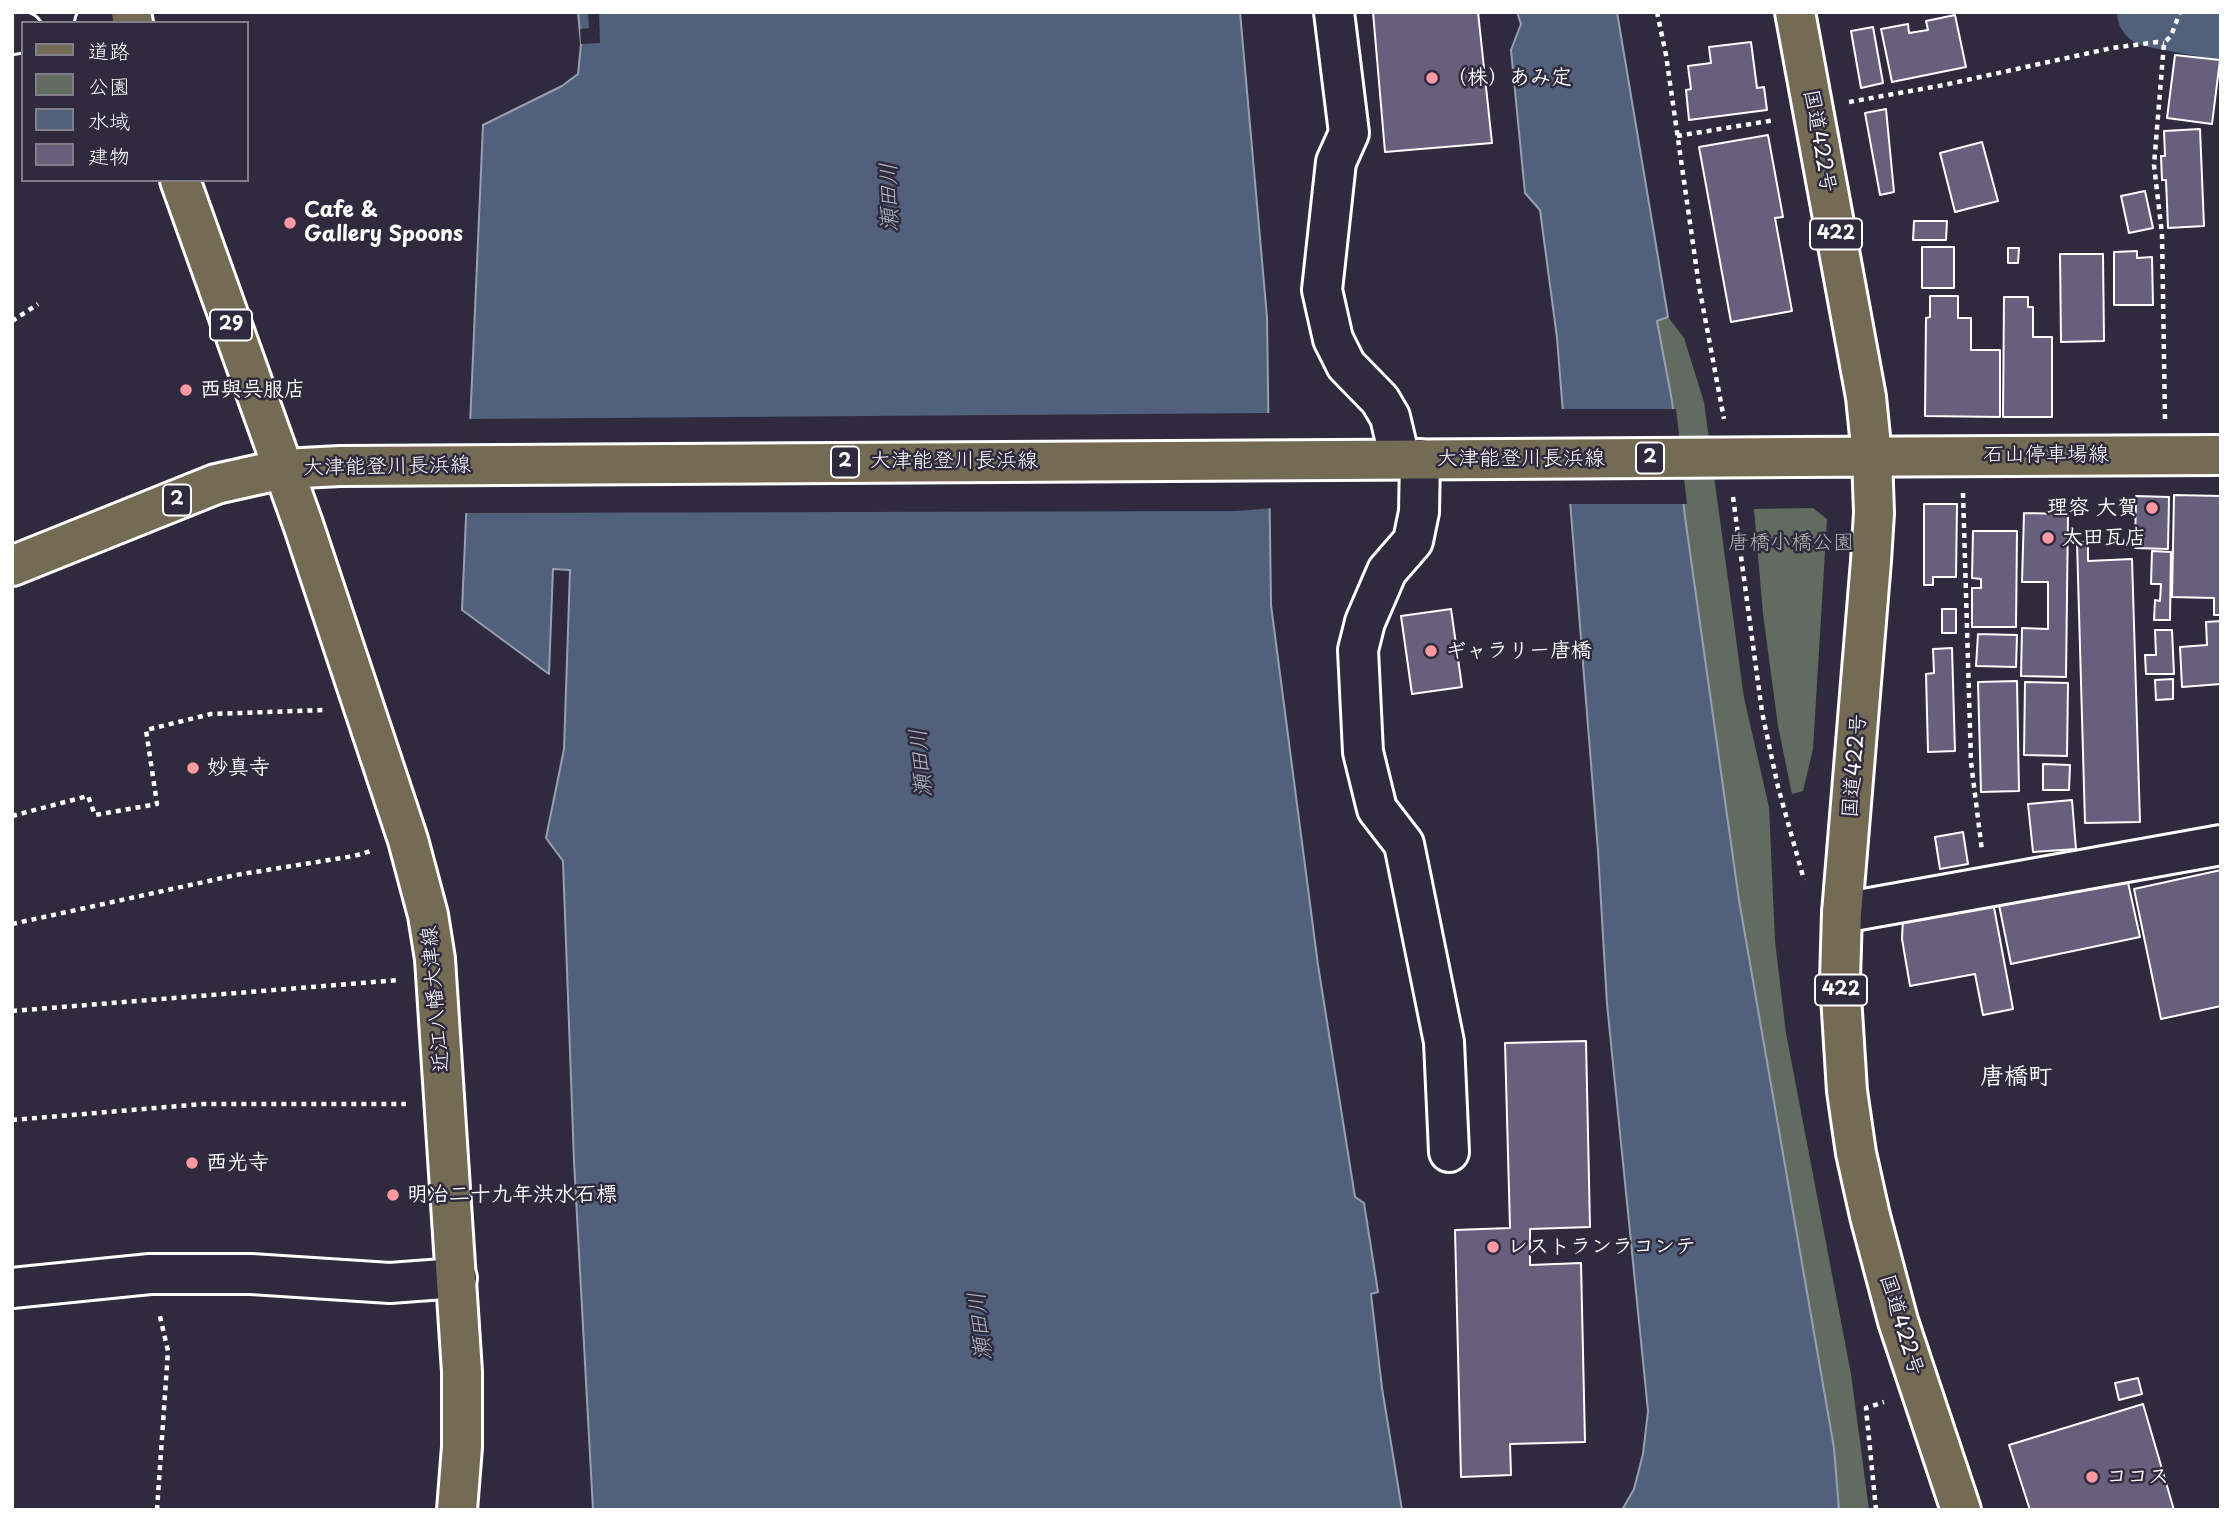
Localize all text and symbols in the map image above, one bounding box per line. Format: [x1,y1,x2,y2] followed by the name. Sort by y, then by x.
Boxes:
[21,21,248,182] legend
[88,34,130,66] text: 道路
[1446,65,1572,91] place label: （株）あみ定
[88,69,130,101] text: 公園
[1424,70,1440,86] marker: （株）あみ定
[1798,87,1840,195] street label: 国道422号
[88,104,130,136] text: 水域
[88,139,130,171] text: 建物
[876,162,904,232] water label: 瀬田川
[304,198,463,248] place label: Cafe & Gallery Spoons
[282,215,298,231] marker: Cafe & Gallery Spoons
[1810,218,1862,250] road number: 422
[210,310,252,340] road number: 29
[200,377,305,403] place label: 西與呉服店
[178,382,194,398] marker: 西與呉服店
[1636,442,1664,474] road number: 2
[1983,442,2109,468] street label: 石山停車場線
[831,446,859,477] road number: 2
[1437,446,1605,472] street label: 大津能登川長浜線
[870,448,1038,474] street label: 大津能登川長浜線
[303,453,471,481] street label: 大津能登川長浜線
[163,485,191,516] road number: 2
[2047,495,2138,521] place label: 理容 大賀
[2144,500,2160,516] marker: 理容 大賀
[2062,525,2146,551] place label: 太田瓦店
[1728,530,1854,556] park label: 唐橋小橋公園
[2040,530,2056,546] marker: 太田瓦店
[1445,638,1592,664] place label: ギャラリー唐橋
[1423,643,1439,659] marker: ギャラリー唐橋
[1838,713,1872,819] street label: 国道422号
[905,727,939,799] water label: 瀬田川
[207,755,270,781] place label: 妙真寺
[185,760,201,776] marker: 妙真寺
[417,925,455,1073] street label: 近江八幡大津線
[1815,974,1867,1006] road number: 422
[1980,1063,2052,1091] district label: 唐橋町
[206,1150,269,1176] place label: 西光寺
[184,1155,200,1171] marker: 西光寺
[407,1182,617,1208] place label: 明冶二十九年洪水石標
[385,1187,401,1203] marker: 明冶二十九年洪水石標
[1507,1234,1696,1260] place label: レストランラコンテ
[1485,1239,1501,1255] marker: レストランラコンテ
[1874,1271,1928,1379] street label: 国道422号
[964,1290,998,1362] water label: 瀬田川
[2106,1464,2169,1490] place label: ココス
[2084,1469,2100,1485] marker: ココス

